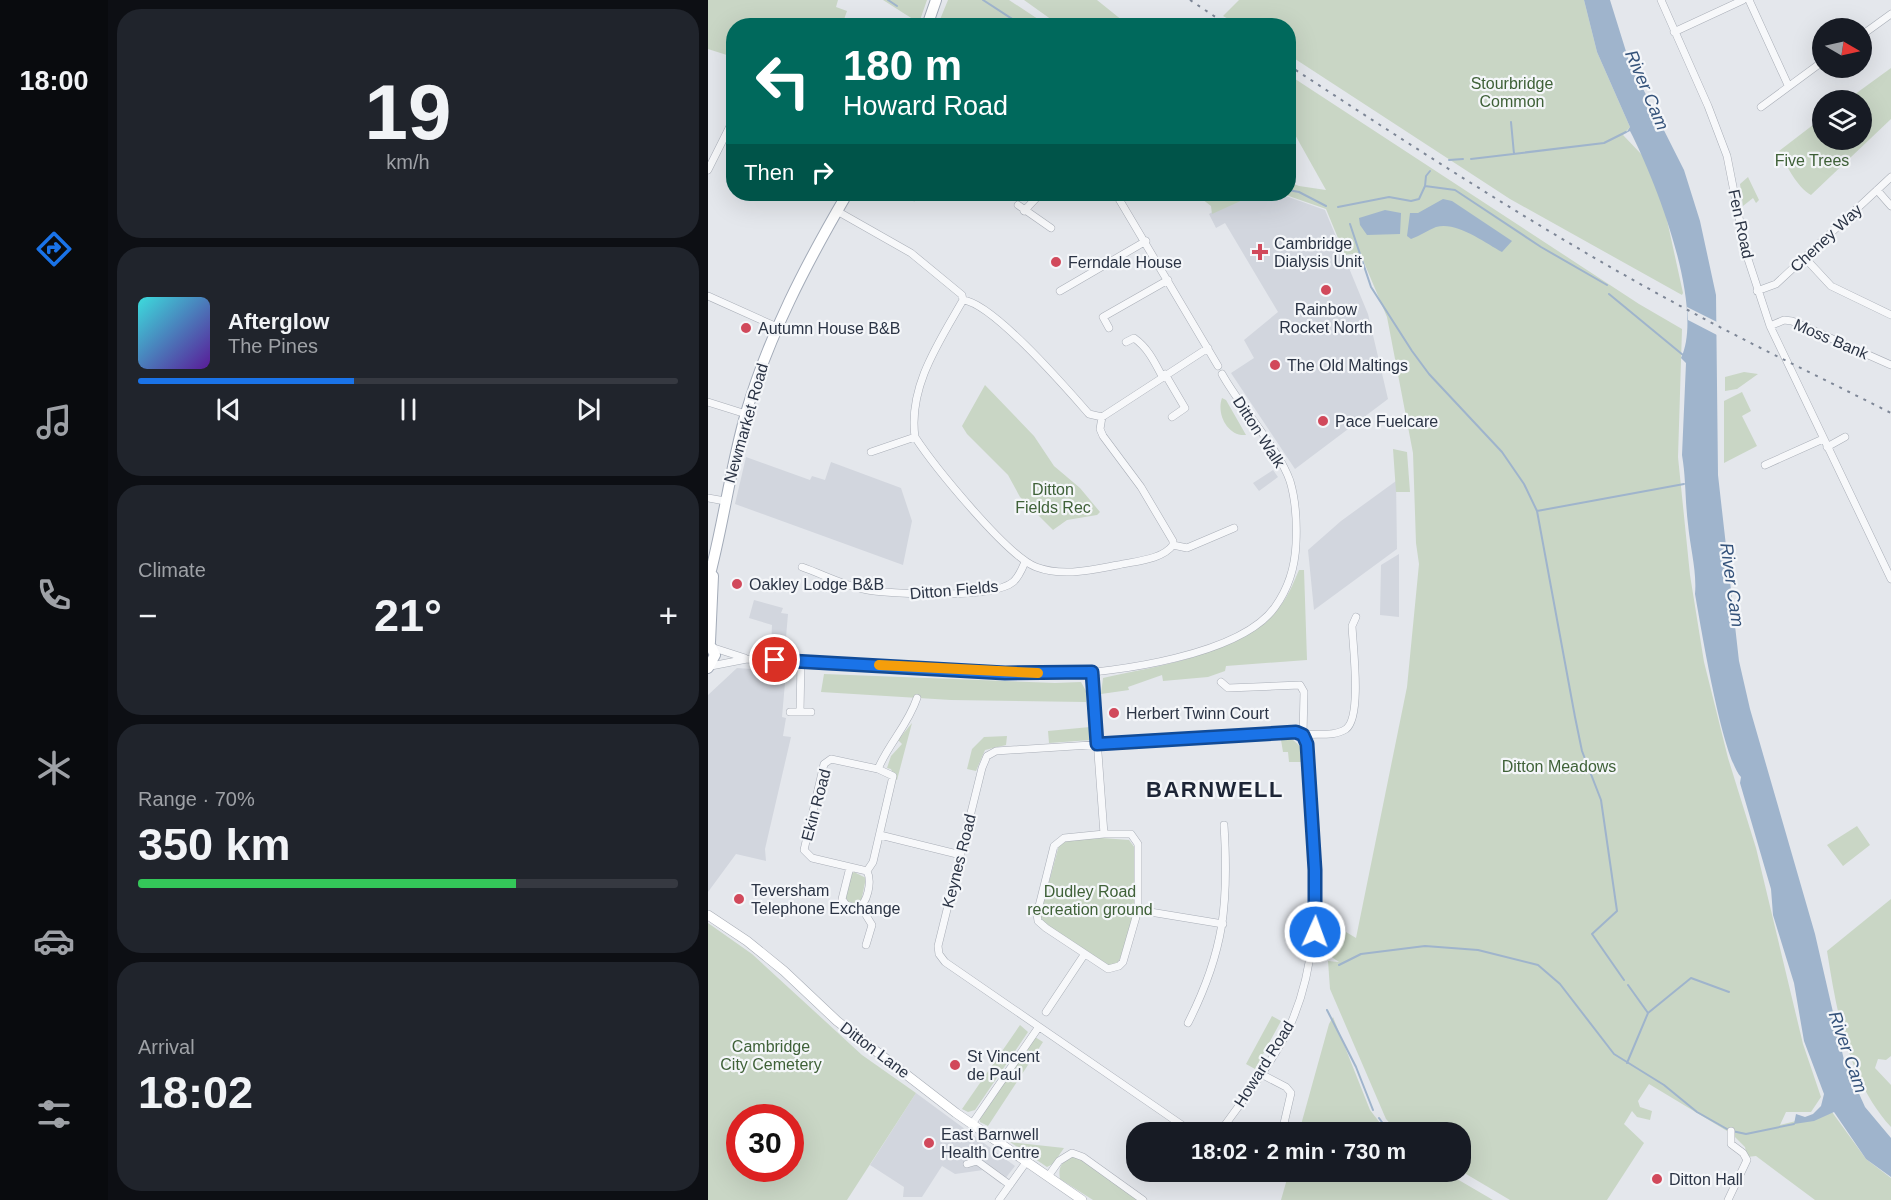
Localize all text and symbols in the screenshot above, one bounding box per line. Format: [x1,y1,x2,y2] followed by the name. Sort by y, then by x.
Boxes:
[1812,18,1872,78] north arrow
[1812,18,1872,150] map controls
[744,42,822,120] icon: left
[843,42,962,89] text: 180 m
[1621,47,1673,133] water label: River Cam
[19,66,89,96] text: 18:00
[365,68,451,156] text: 19
[1471,75,1553,110] park label: Stourbridge Common
[1812,90,1872,150] button: layers
[843,91,1008,121] text: Howard Road
[386,151,430,173] text: km/h
[1775,152,1849,169] park label: Five Trees
[806,156,839,189] icon: right
[744,160,794,185] text: Then
[1725,188,1757,260] street label: Fen Road
[1787,201,1865,275] street label: Cheney Way
[33,228,75,270] icon: directions
[1274,235,1363,270] place label: Cambridge Dialysis Unit
[1251,243,1269,261] marker: Cambridge Dialysis Unit
[1068,254,1182,271] place label: Ferndale House
[1049,255,1063,269] marker: Ferndale House
[1319,283,1333,297] marker: Rainbow Rocket North
[1279,301,1373,336] place label: Rainbow Rocket North
[228,309,329,334] text: Afterglow
[1791,316,1872,363] street label: Moss Bank
[758,320,900,337] place label: Autumn House B&B
[739,321,753,335] marker: Autumn House B&B
[228,335,318,357] text: The Pines
[1287,357,1408,374] place label: The Old Maltings
[1268,358,1282,372] marker: The Old Maltings
[721,361,771,485] street label: Newmarket Road
[212,393,245,426] icon: previous
[392,393,425,426] icon: pause
[572,393,605,426] icon: next
[1230,393,1289,472] street label: Ditton Walk
[33,401,75,443] icon: music
[1335,413,1438,430] place label: Pace Fuelcare
[1316,414,1330,428] marker: Pace Fuelcare
[1015,481,1091,516] park label: Ditton Fields Rec
[1716,542,1748,628] water label: River Cam
[138,559,206,581] text: Climate
[33,574,75,616] icon: phone
[749,576,884,593] place label: Oakley Lodge B&B
[730,577,744,591] marker: Oakley Lodge B&B
[909,578,999,602] street label: Ditton Fields
[374,590,442,641] text: 21°
[138,597,157,634] text: −
[659,597,678,634] text: +
[749,634,800,685] pin
[758,643,791,676] icon: arrive
[1126,705,1269,722] place label: Herbert Twinn Court
[1107,706,1121,720] marker: Herbert Twinn Court
[33,747,75,789] icon: climate
[1502,758,1616,775] park label: Ditton Meadows
[798,767,834,843] street label: Ekin Road
[1146,777,1284,802] district label: BARNWELL
[138,788,255,810] text: Range · 70%
[939,812,979,910] street label: Keynes Road
[138,819,291,870] text: 350 km
[751,882,901,917] place label: Teversham Telephone Exchange
[1027,883,1153,918] park label: Dudley Road recreation ground
[732,892,746,906] marker: Teversham Telephone Exchange
[1283,900,1347,964] position arrow
[33,920,75,962] icon: car
[1825,1009,1871,1095] water label: River Cam
[1231,1018,1297,1110] street label: Howard Road
[837,1019,913,1081] street label: Ditton Lane
[138,1036,195,1058] text: Arrival
[720,1038,822,1073] park label: Cambridge City Cemetery
[967,1048,1040,1083] place label: St Vincent de Paul
[948,1058,962,1072] marker: St Vincent de Paul
[138,1067,253,1118] text: 18:02
[33,1093,75,1135] icon: filters
[726,1104,804,1182] speed limit sign: 30
[941,1126,1040,1161] place label: East Barnwell Health Centre
[922,1136,936,1150] marker: East Barnwell Health Centre
[1191,1139,1406,1164] text: 18:02 · 2 min · 730 m
[1669,1171,1743,1188] place label: Ditton Hall
[1650,1172,1664,1186] marker: Ditton Hall

